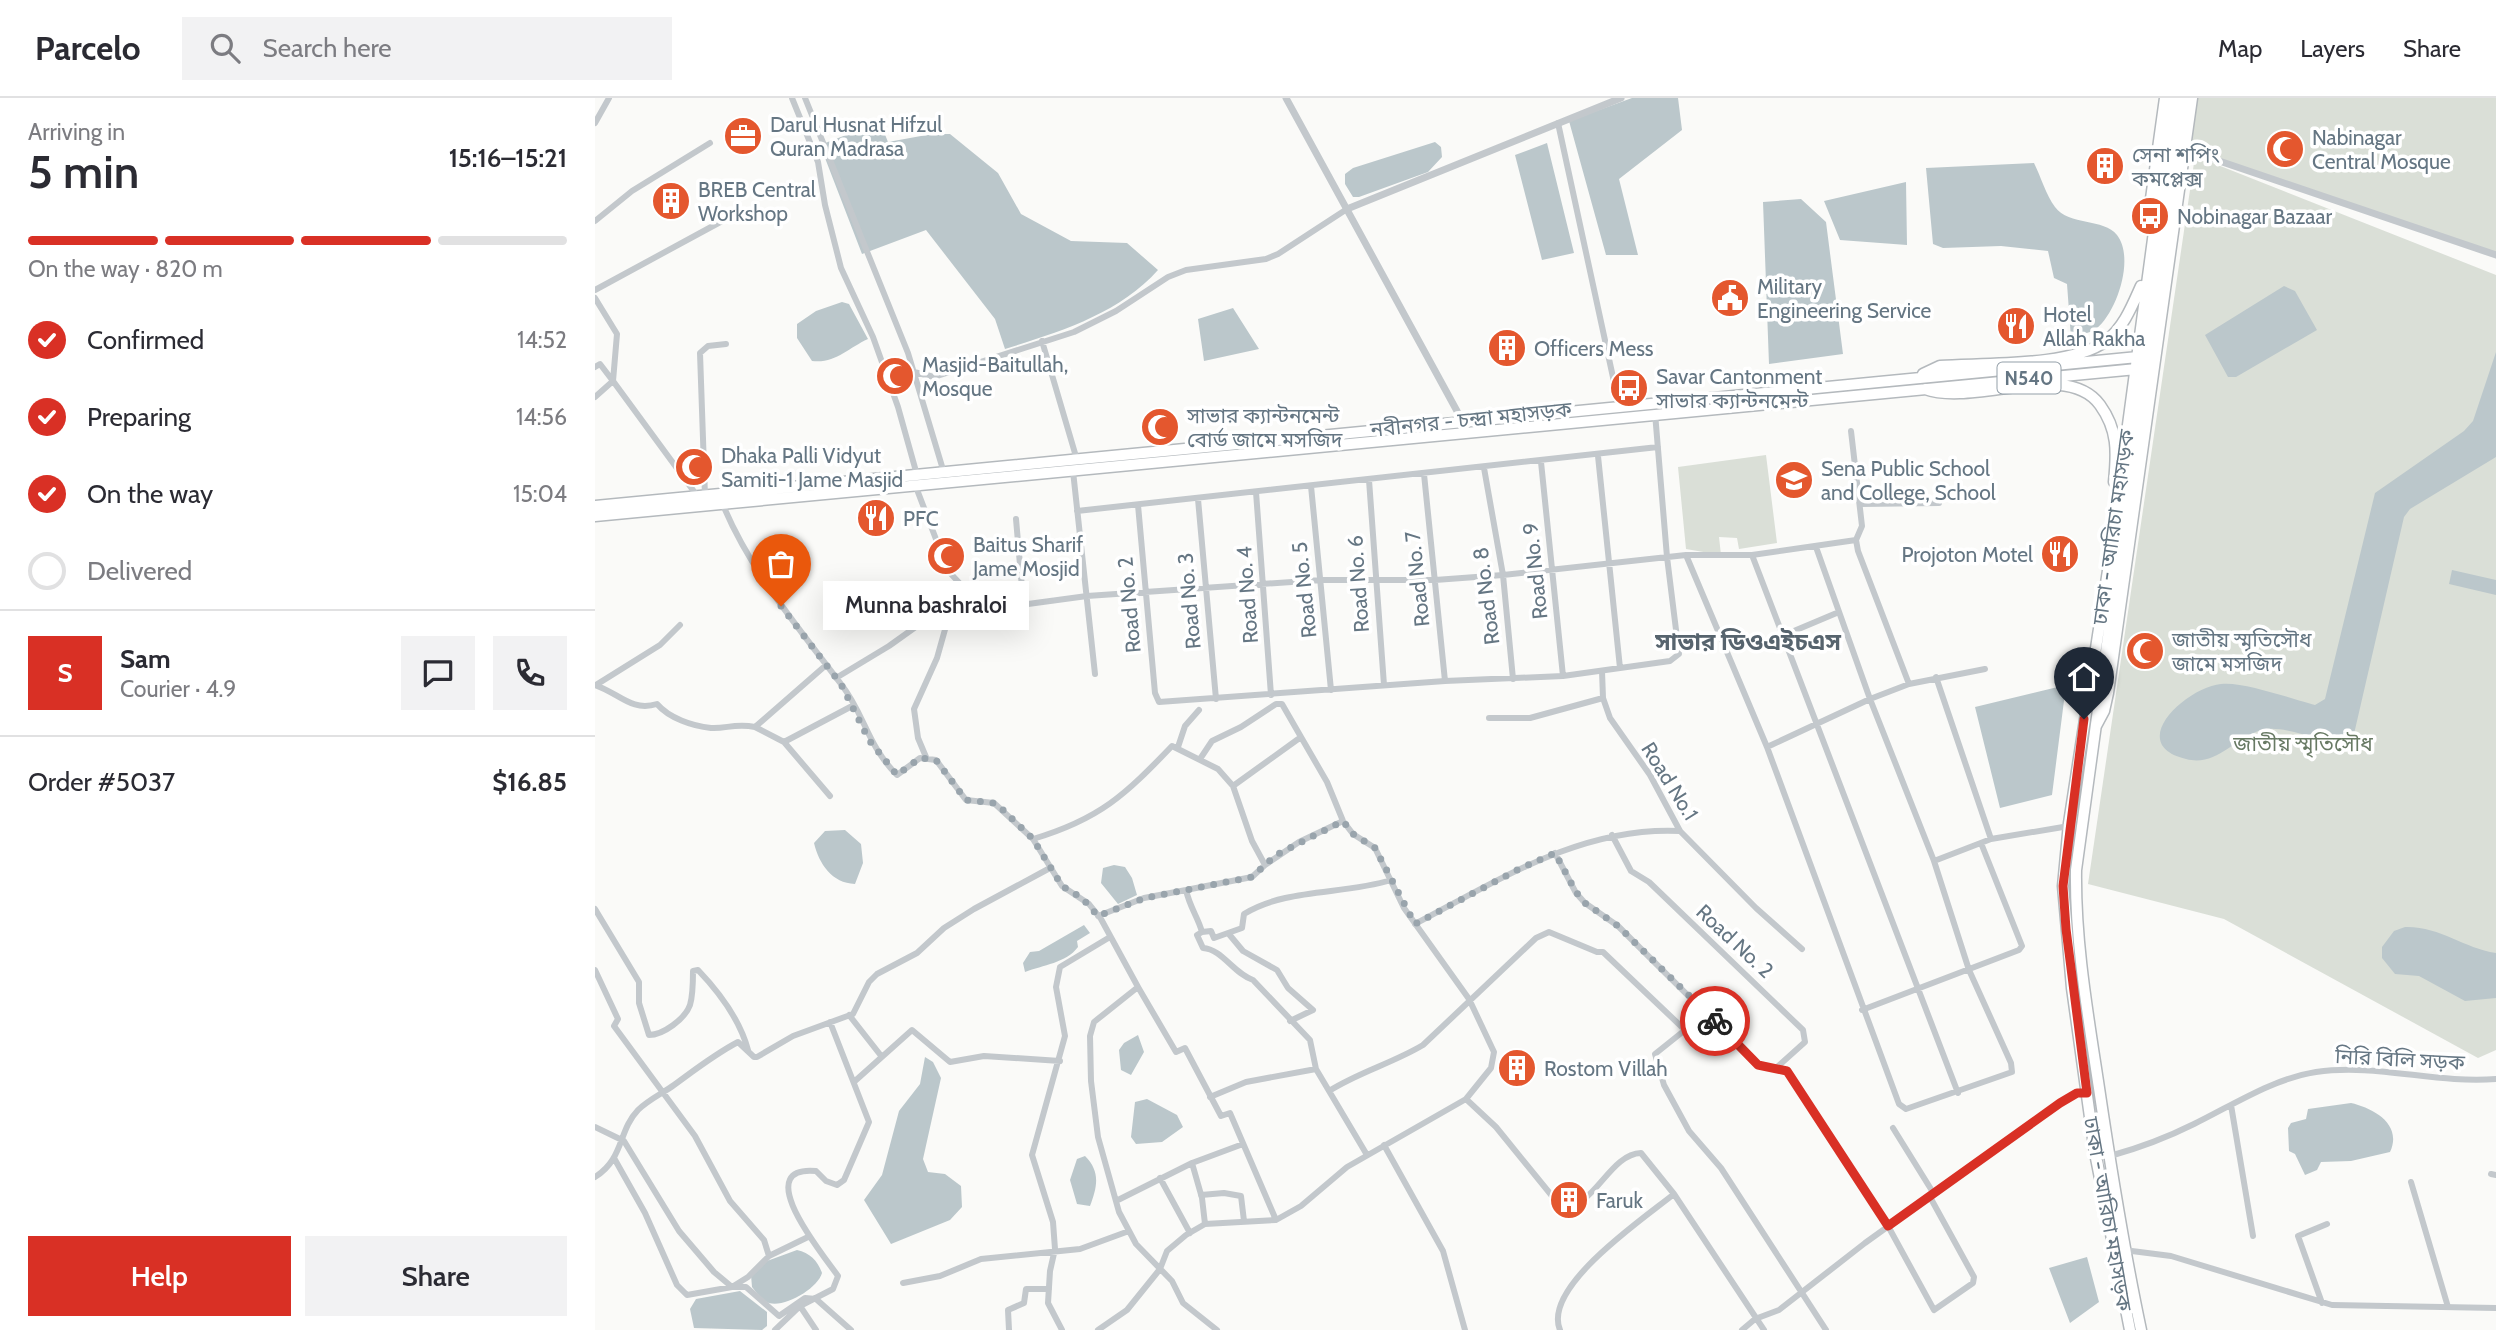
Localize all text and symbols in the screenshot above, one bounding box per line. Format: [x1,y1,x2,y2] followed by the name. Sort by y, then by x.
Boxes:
[182,17,672,80] search box
[35,28,140,68] text: Parcelo
[206,29,244,67] icon: search
[262,32,392,64] text: Search here
[2218,34,2262,63] text: Map
[2300,34,2365,63] text: Layers
[2403,34,2461,63] text: Share
[770,112,942,161] place label: Darul Husnat Hifzul Quran Madrasa
[722,115,764,157] office icon: Darul Husnat Hifzul Quran Madrasa
[28,118,125,146] text: Arriving in
[2312,125,2451,174] place label: Nabinagar Central Mosque
[2264,128,2306,170] mosque icon: Nabinagar Central Mosque
[449,142,567,174] text: 15:16–15:21
[2131,142,2220,191] place label: সেনা শপিং কমপ্লেক্স
[28,144,139,200] text: 5 min
[2084,145,2126,187] building icon: সেনা শপিং কমপ্লেক্স
[698,177,816,226] place label: BREB Central Workshop
[650,180,692,222] building icon: BREB Central Workshop
[2129,195,2171,237] bus stop icon: Nobinagar Bazaar
[2177,204,2333,229] place label: Nobinagar Bazaar
[28,255,223,283] text: On the way · 820 m
[1757,274,1932,323] place label: Military Engineering Service
[1709,277,1751,319] public building icon: Military Engineering Service
[2043,302,2145,351] place label: Hotel Allah Rakha
[1995,305,2037,347] restaurant icon: Hotel Allah Rakha
[28,321,66,359] icon: check
[87,324,204,356] text: Confirmed
[517,326,567,354] text: 14:52
[1486,327,1528,369] building icon: Officers Mess
[1534,336,1654,361] place label: Officers Mess
[922,352,1068,401] place label: Masjid-Baitullah, Mosque
[874,355,916,397] mosque icon: Masjid-Baitullah, Mosque
[1997,362,2061,394] road number: N540
[1655,364,1822,413] place label: Savar Cantonment সাভার ক্যান্টনমেন্ট
[1608,367,1650,409] bus stop icon: Savar Cantonment সাভার ক্যান্টনমেন্ট
[1368,396,1574,442] street label: নবীনগর - চন্দ্রা মহাসড়ক
[28,398,66,436] icon: check
[87,401,191,433] text: Preparing
[516,403,567,431] text: 14:56
[1186,403,1343,452] place label: সাভার ক্যান্টনমেন্ট বোর্ড জামে মসজিদ
[1139,406,1181,448] mosque icon: সাভার ক্যান্টনমেন্ট বোর্ড জামে মসজিদ
[2087,427,2139,627] street label: ঢাকা - আরিচা মহাসড়ক
[721,443,903,493] place label: Dhaka Palli Vidyut Samiti-1 Jame Masjid
[673,446,715,488] mosque icon: Dhaka Palli Vidyut Samiti-1 Jame Masjid
[1821,456,1996,505] place label: Sena Public School and College, School
[1773,459,1815,501] school or university icon: Sena Public School and College, School
[28,475,66,513] icon: check
[87,478,213,510] text: On the way
[513,480,567,508] text: 15:04
[855,497,897,539] restaurant icon: PFC
[903,506,939,531] place label: PFC
[1517,521,1553,621] street label: Road No. 9
[1400,530,1434,628] street label: Road No. 7
[972,532,1083,582] place label: Baitus Sharif Jame Mosjid
[2039,533,2081,575] restaurant icon: Projoton Motel
[751,534,811,606] pin
[925,535,967,577] mosque icon: Baitus Sharif Jame Mosjid
[1342,535,1374,633] street label: Road No. 6
[1287,541,1321,639] street label: Road No. 5
[1901,542,2033,568] place label: Projoton Motel
[762,545,800,583] icon: bag
[1231,545,1263,645] street label: Road No. 4
[1468,546,1504,646] street label: Road No. 8
[1172,552,1206,650] street label: Road No. 3
[87,555,192,587] text: Delivered
[1112,556,1146,654] street label: Road No. 2
[823,582,1029,630] callout: Munna bashraloi
[845,591,1007,619] text: Munna bashraloi
[1654,627,1841,656] district label: সাভার ডিওএইচএস
[2171,627,2312,676] place label: জাতীয় স্মৃতিসৌধ জামে মসজিদ
[2124,630,2166,672] mosque icon: জাতীয় স্মৃতিসৌধ জামে মসজিদ
[401,636,475,710] button: chat
[493,636,567,710] button: phone
[120,643,171,675] text: Sam
[2054,647,2114,719] pin
[57,657,73,689] text: S
[2065,658,2103,696] icon: home
[120,675,236,703] text: Courier · 4.9
[2232,731,2373,758] park label: জাতীয় স্মৃতিসৌধ
[1636,737,1704,825] street label: Road No.1
[28,766,175,798] text: Order #5037
[492,766,567,798] text: $16.85
[1691,899,1779,983] street label: Road No. 2
[1680,986,1750,1056] courier
[1696,1002,1734,1040] icon: bike
[2334,1043,2467,1075] street label: নিরি বিলি সড়ক
[1496,1047,1538,1089] building icon: Rostom Villah
[1544,1056,1668,1081] place label: Rostom Villah
[2078,1114,2138,1314] street label: ঢাকা - আরিচা মহাসড়ক
[1548,1179,1590,1221] building icon: Faruk
[1596,1188,1644,1213] place label: Faruk
[28,1236,291,1316] button: Help
[305,1236,567,1316] button: Share

